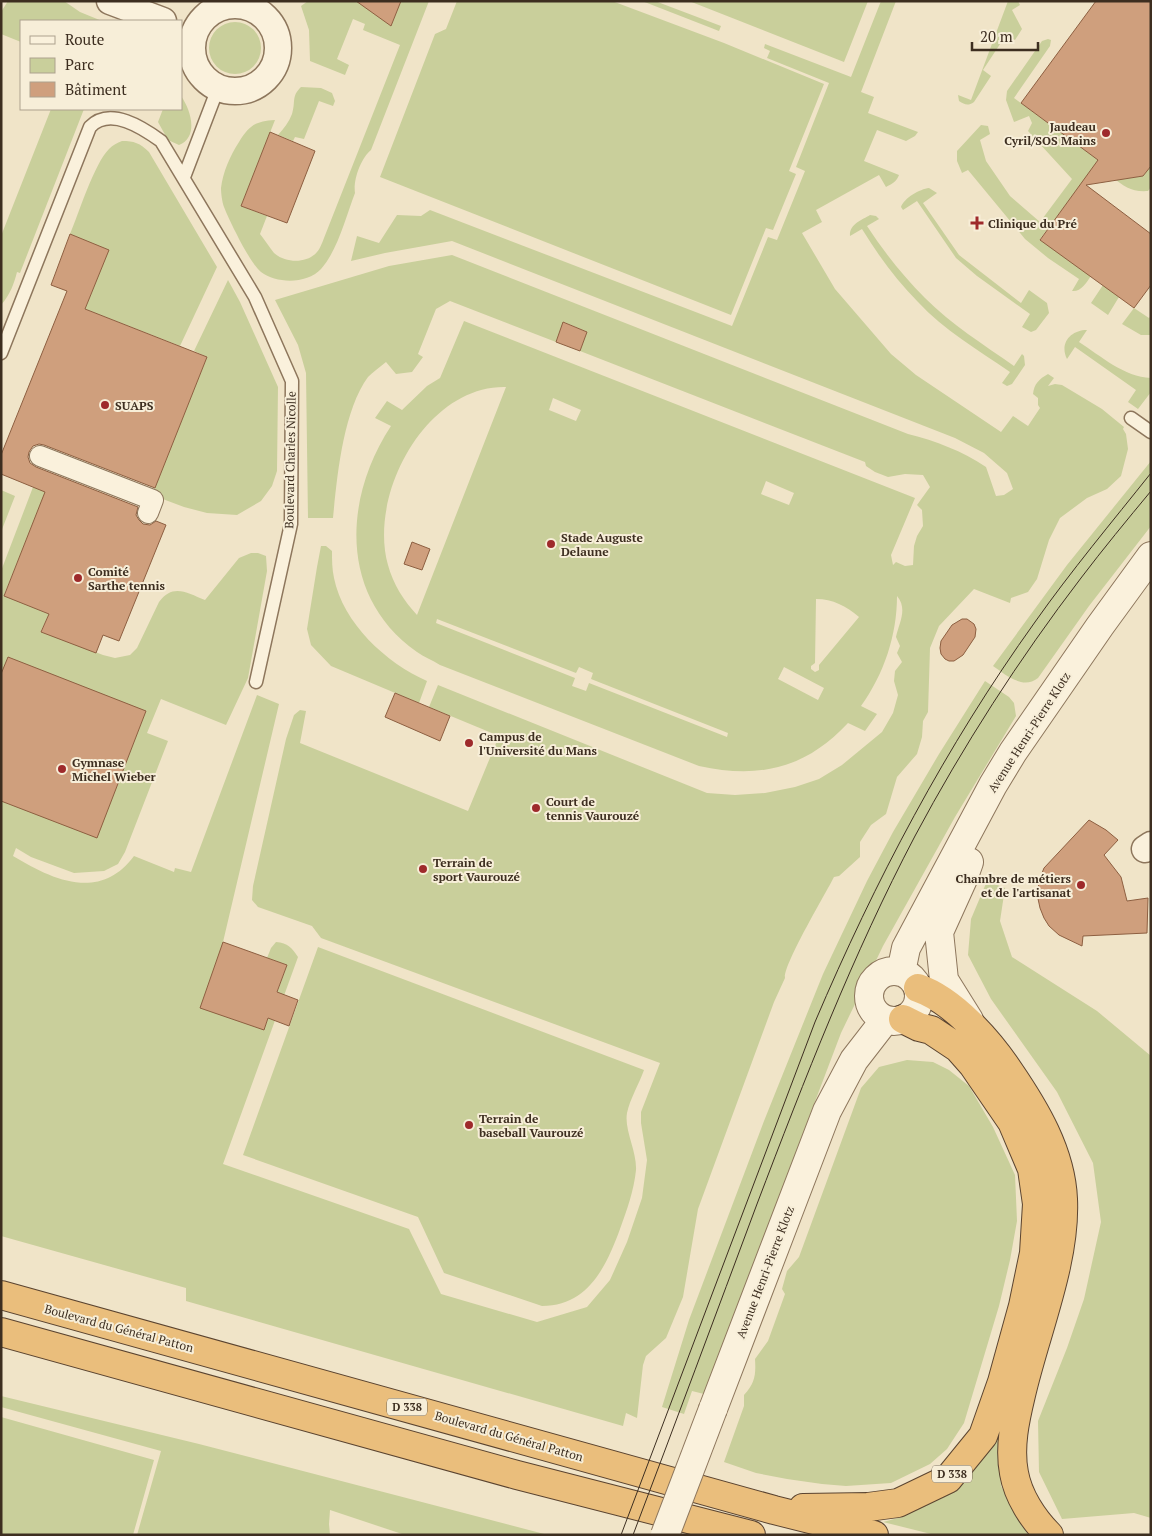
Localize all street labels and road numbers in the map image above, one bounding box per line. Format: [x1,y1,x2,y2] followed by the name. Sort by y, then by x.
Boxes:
[281,391,299,529] street label: Boulevard Charles Nicolle
[984,669,1074,795] street label: Avenue Henri-Pierre Klotz
[733,1204,797,1340] street label: Avenue Henri-Pierre Klotz
[43,1301,195,1355] street label: Boulevard du Général Patton
[387,1398,427,1415] road number: D 338
[433,1408,585,1464] street label: Boulevard du Général Patton
[932,1466,972,1482] road number: D 338

